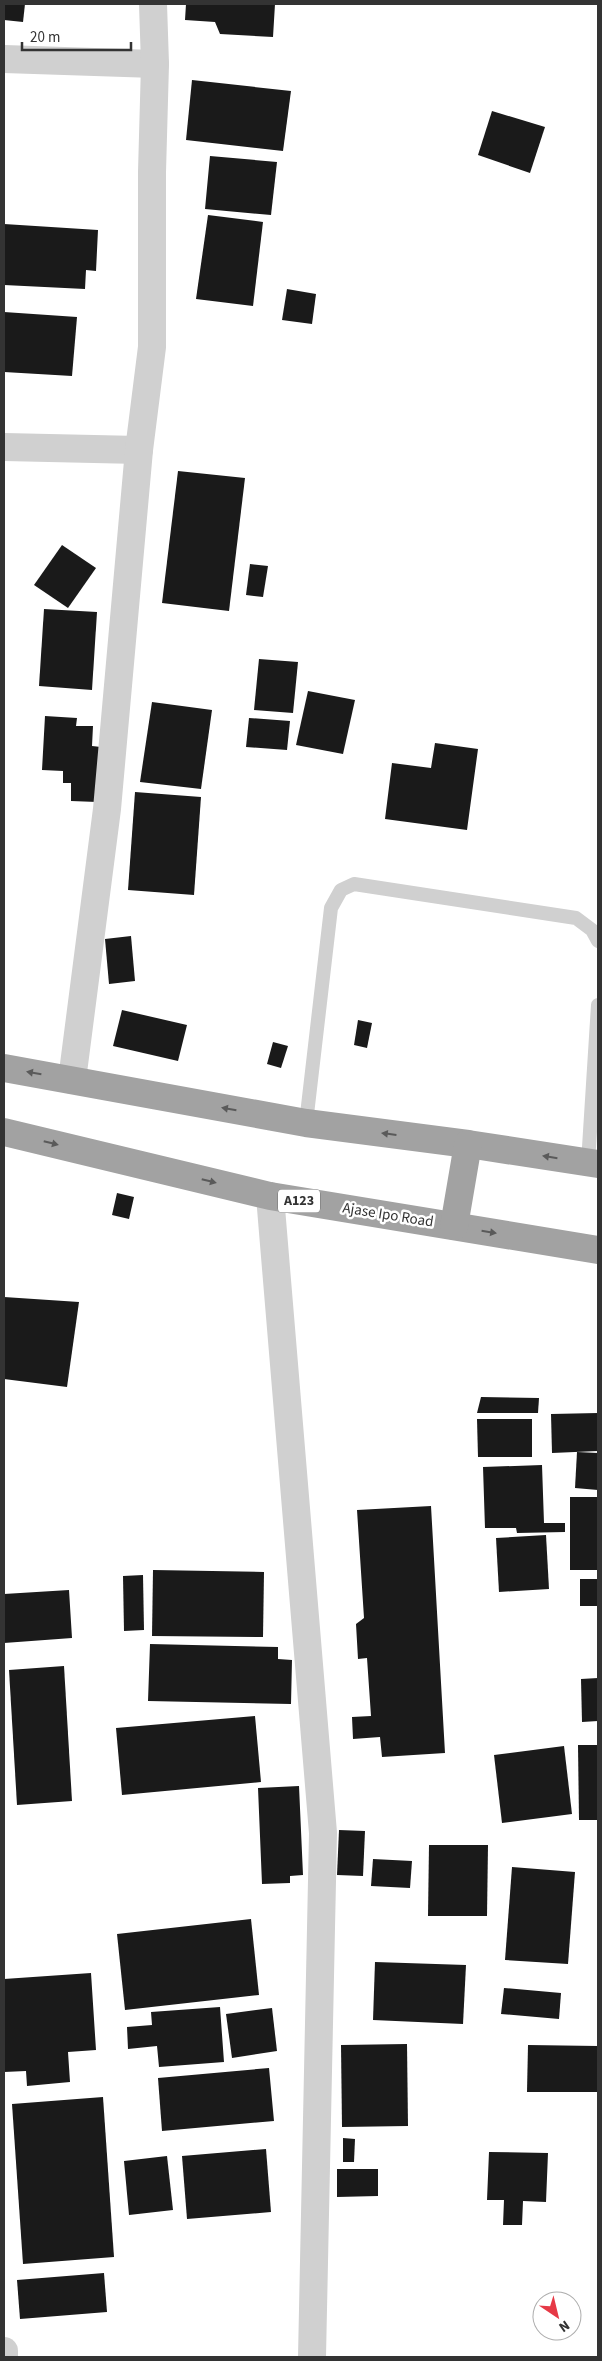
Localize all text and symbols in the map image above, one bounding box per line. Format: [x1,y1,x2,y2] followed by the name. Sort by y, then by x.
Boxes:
[22,20,131,52] scale bar
[30,27,60,48] text: 20 m
[26,1069,42,1077] one-way arrow
[220,1105,236,1113] one-way arrow
[381,1130,397,1138] one-way arrow
[44,1139,59,1147] one-way arrow
[542,1152,558,1160] one-way arrow
[202,1177,217,1185] one-way arrow
[278,1190,320,1212] road number: A123
[341,1197,435,1233] street label: Ajase Ipo Road
[482,1228,498,1236] one-way arrow
[532,2291,582,2341] north arrow
[554,2315,573,2337] text: N

